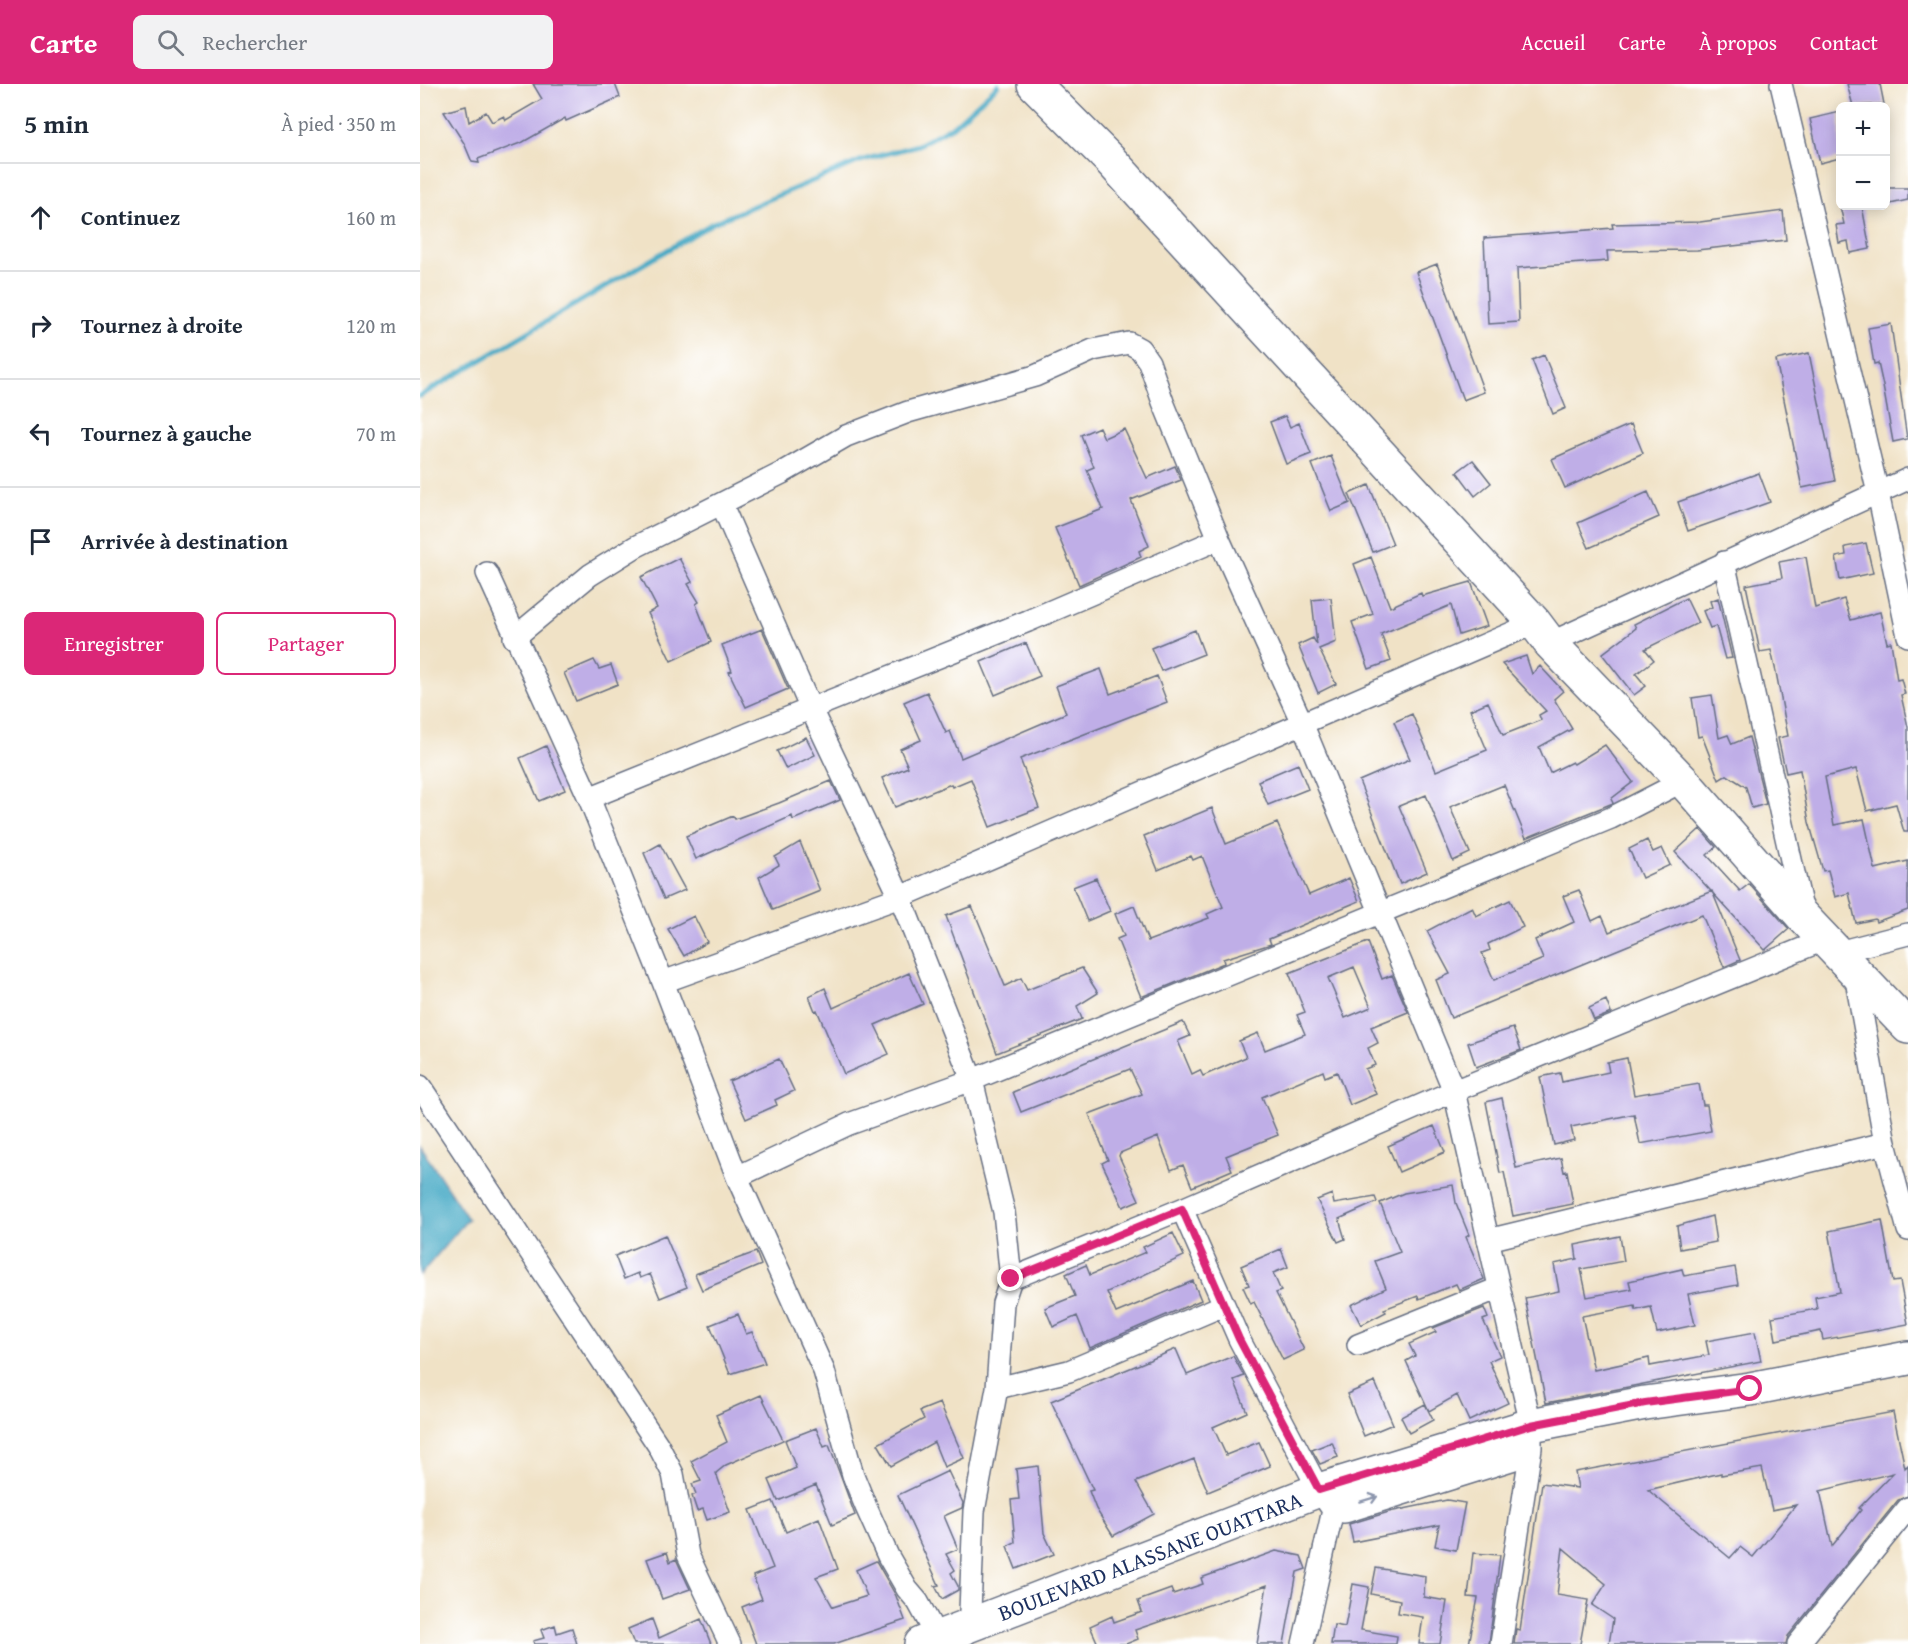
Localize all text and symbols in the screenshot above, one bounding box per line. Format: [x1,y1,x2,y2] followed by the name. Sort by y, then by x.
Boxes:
[133,15,553,69] search box
[30,22,97,63] text: Carte
[154,26,187,59] icon: search
[202,26,307,58] text: Rechercher
[1521,27,1586,58] text: Accueil
[1619,27,1666,58] text: Carte
[1699,27,1777,58] text: À propos
[1810,27,1878,58] text: Contact
[1836,102,1890,210] map controls
[1836,102,1890,156] button: +
[24,104,89,143] text: 5 min
[281,109,396,138] text: À pied · 350 m
[1836,156,1890,210] button: −
[24,201,57,234] icon: ahead
[81,201,180,233] text: Continuez
[346,203,396,232] text: 160 m
[24,309,57,342] icon: right
[81,309,243,341] text: Tournez à droite
[346,311,396,340] text: 120 m
[24,417,57,450] icon: left
[81,417,252,449] text: Tournez à gauche
[356,419,396,448] text: 70 m
[24,525,57,558] icon: arrive
[81,525,288,557] text: Arrivée à destination
[24,612,204,675] button: Enregistrer
[216,612,396,675] button: Partager
[997,1265,1023,1291] route end
[1736,1375,1762,1401] route start
[993,1483,1307,1629] street label: BOULEVARD ALASSANE OUATTARA
[1359,1492,1378,1503] one-way arrow

